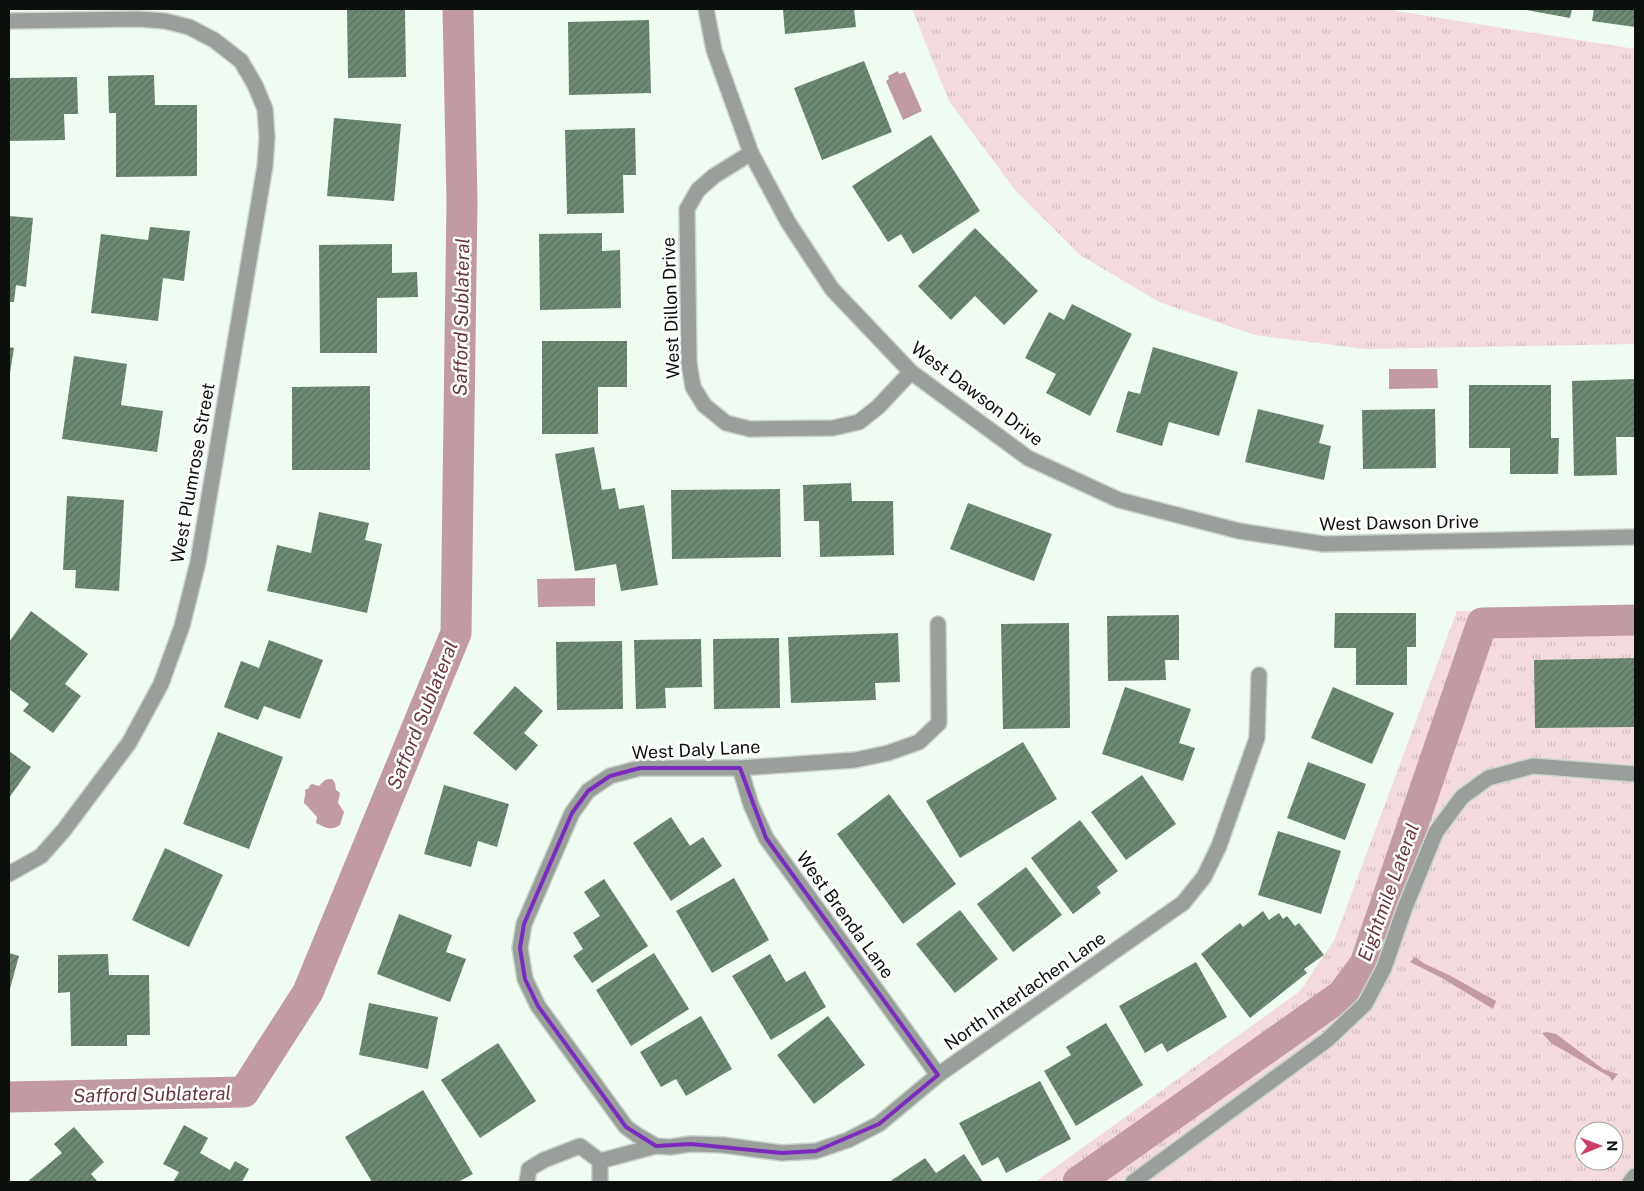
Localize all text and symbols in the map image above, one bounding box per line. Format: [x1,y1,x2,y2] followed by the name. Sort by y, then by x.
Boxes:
[658,237,683,379] street label: West Dillon Drive
[449,238,473,396] water label: Safford Sublateral
[907,337,1047,450] street label: West Dawson Drive
[166,381,219,565] street label: West Plumrose Street
[1319,511,1479,534] street label: West Dawson Drive
[382,638,462,792] water label: Safford Sublateral
[631,736,761,763] street label: West Daly Lane
[1353,820,1423,964] water label: Eightmile Lateral
[792,847,899,982] street label: West Brenda Lane
[940,927,1109,1054] street label: North Interlachen Lane
[73,1082,231,1106] water label: Safford Sublateral
[1574,1121,1624,1171] north arrow
[1604,1140,1620,1151] text: N

